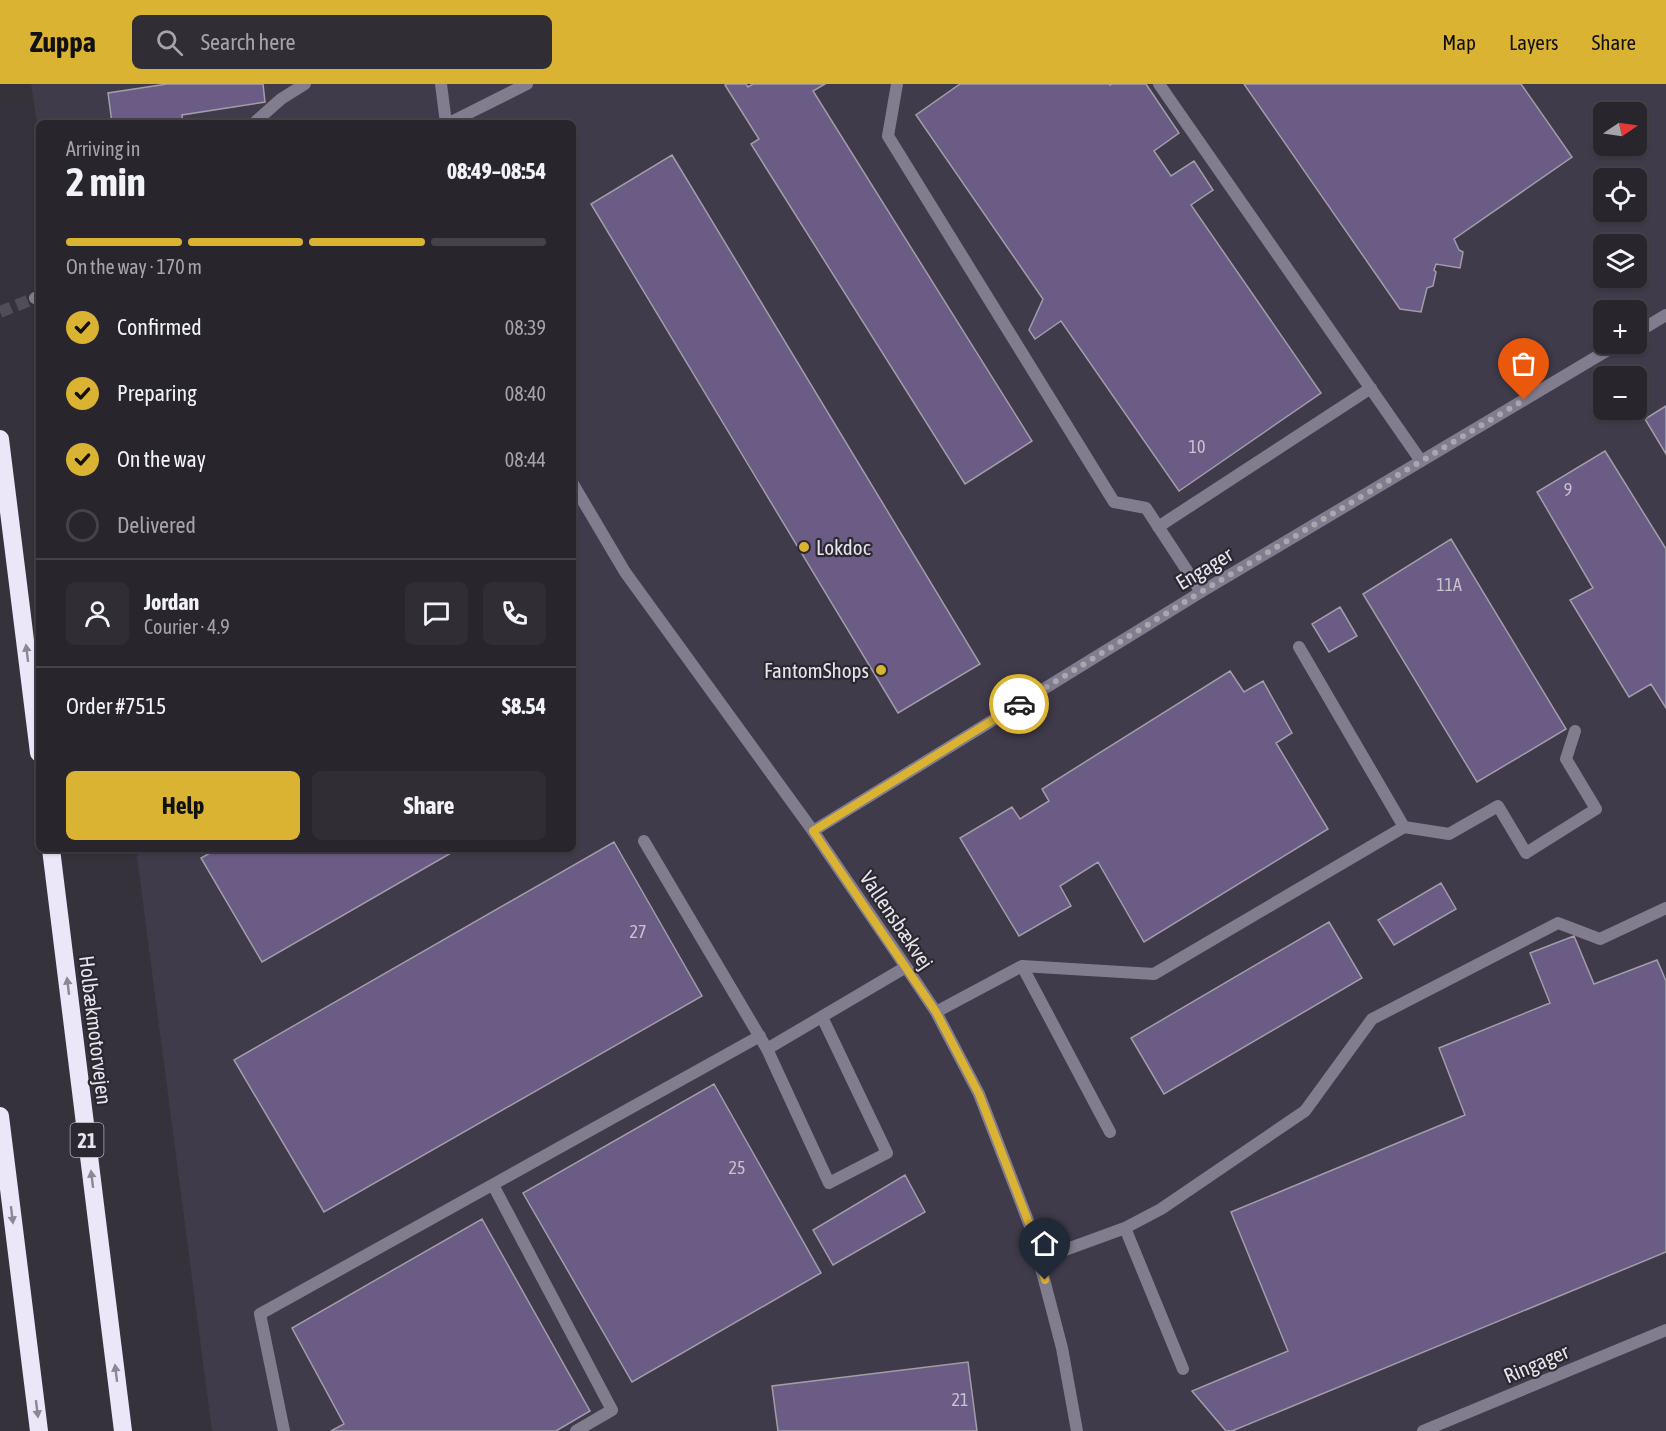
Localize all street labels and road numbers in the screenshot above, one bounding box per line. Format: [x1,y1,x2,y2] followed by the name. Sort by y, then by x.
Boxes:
[1171,541,1237,594] street label: Engager
[855,866,939,974] street label: Vallensbækvej
[75,954,117,1106] street label: Holbækmotorvejen
[70,1123,104,1157] road number: 21
[1500,1338,1573,1387] street label: Ringager

